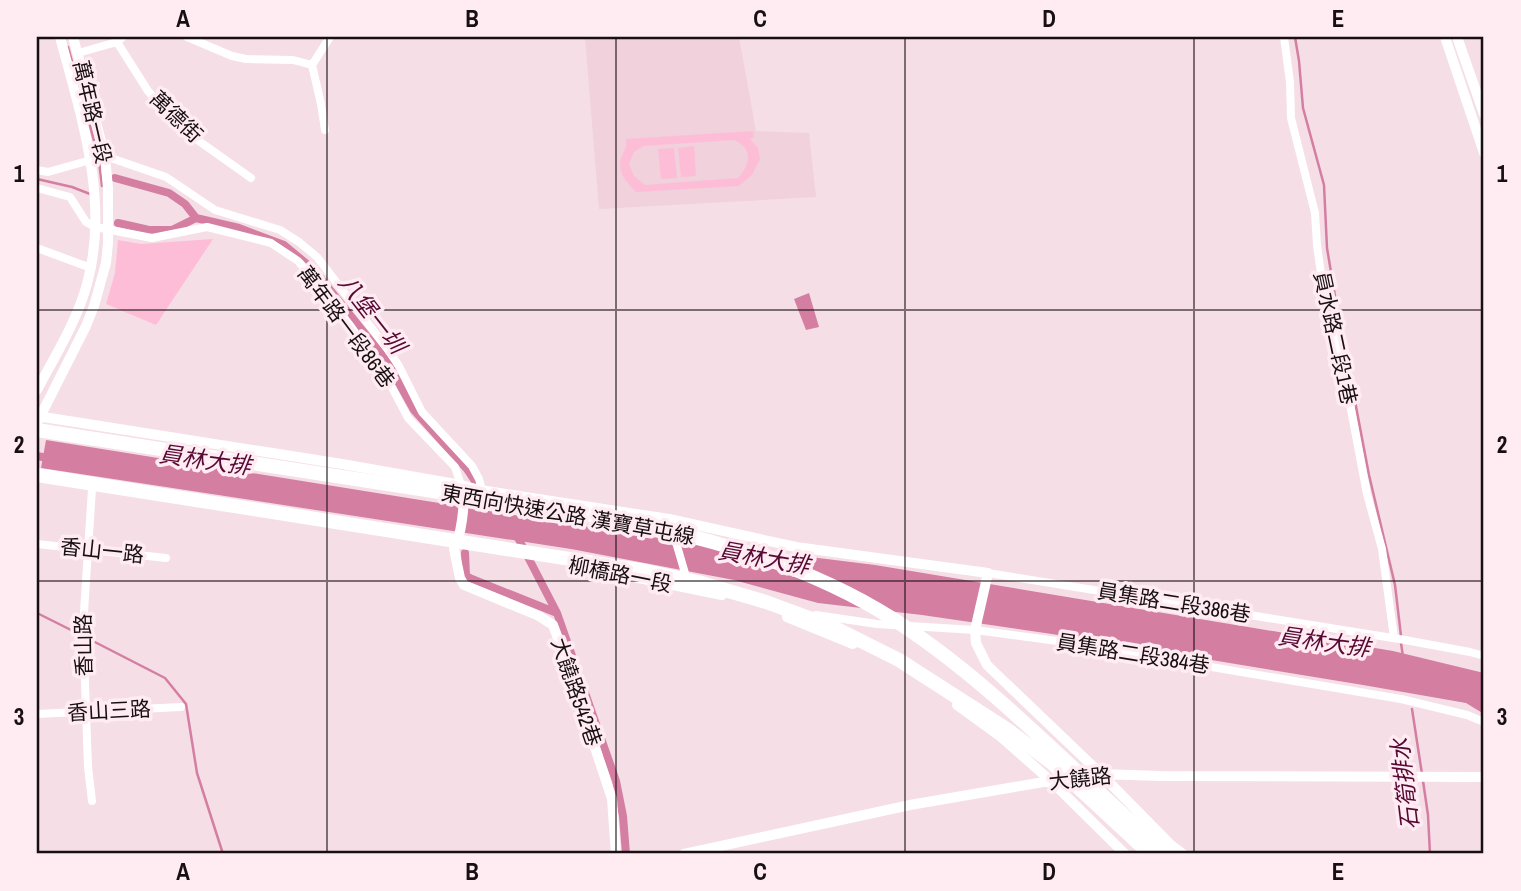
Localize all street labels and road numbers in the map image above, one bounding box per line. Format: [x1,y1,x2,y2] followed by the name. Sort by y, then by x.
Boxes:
[67,57,118,166] street label: 萬年路一段
[144,84,209,149] street label: 萬德街
[291,260,402,393] street label: 萬年路一段86巷
[1307,269,1364,407] street label: 員水路二段1巷
[439,478,697,551] street label: 東西向快速公路 漢寶草屯線
[59,532,145,569] street label: 香山一路
[566,550,674,599] street label: 柳橋路一段
[1095,576,1253,629] street label: 員集路二段386巷
[68,613,99,677] street label: 香山路
[1054,627,1212,680] street label: 員集路二段384巷
[544,634,609,750] street label: 大饒路542巷
[66,694,152,727] street label: 香山三路
[1047,761,1113,796] street label: 大饒路

